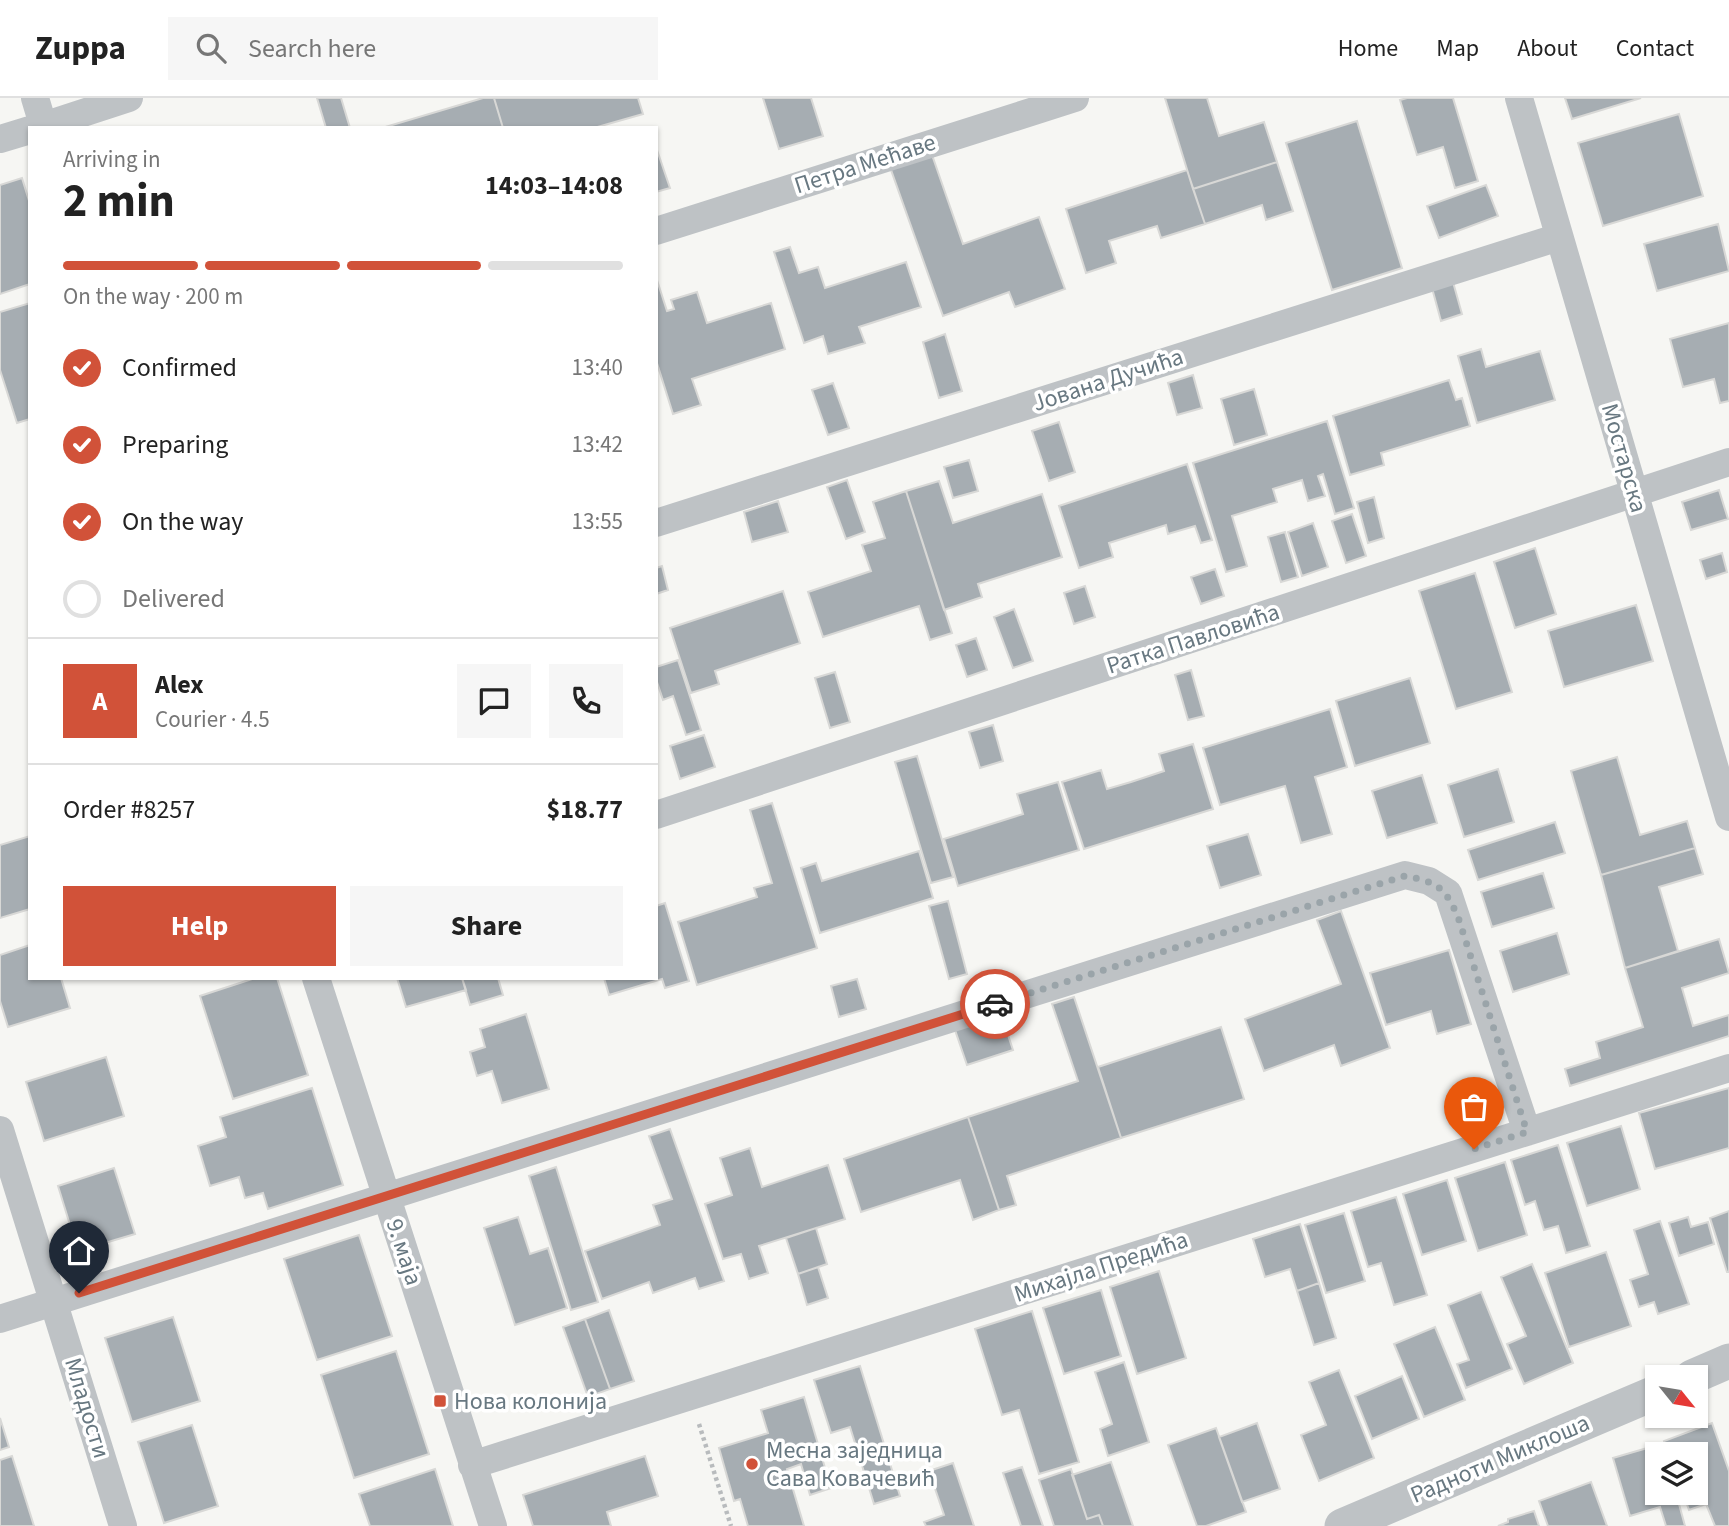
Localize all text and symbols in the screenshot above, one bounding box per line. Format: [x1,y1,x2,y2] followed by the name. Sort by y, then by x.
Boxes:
[168,17,658,80] search box
[35,25,126,72] text: Zuppa
[192,29,230,67] icon: search
[248,30,376,67] text: Search here
[1338,31,1398,66] text: Home
[1436,31,1479,66] text: Map
[1517,31,1578,66] text: About
[1616,31,1694,66] text: Contact
[790,125,940,203] street label: Петра Мећаве
[63,143,161,176] text: Arriving in
[485,167,623,204] text: 14:03–14:08
[63,169,175,234] text: 2 min
[63,280,243,313] text: On the way · 200 m
[1028,339,1188,421] street label: Јована Дучића
[63,349,101,387] icon: check
[122,349,237,386] text: Confirmed
[572,351,623,384] text: 13:40
[1592,399,1656,517] street label: Мостарска
[63,426,101,464] icon: check
[122,426,228,463] text: Preparing
[572,428,623,461] text: 13:42
[63,503,101,541] icon: check
[122,503,243,540] text: On the way
[572,505,623,538] text: 13:55
[122,580,225,617] text: Delivered
[1102,595,1284,683] street label: Ратка Павловића
[457,664,531,738] button: chat
[549,664,623,738] button: phone
[155,666,204,703] text: Alex
[93,683,107,720] text: A
[155,703,270,736] text: Courier · 4.5
[63,791,195,828] text: Order #8257
[547,791,623,828] text: $18.77
[63,886,336,966] button: Help
[350,886,623,966] button: Share
[960,969,1030,1039] courier
[976,985,1014,1023] icon: car
[1444,1077,1504,1149] pin
[1455,1088,1493,1126] icon: bag
[377,1214,431,1290] street label: 9. маја
[49,1221,109,1293] pin
[1009,1222,1193,1312] street label: Михајла Предића
[60,1232,98,1270] icon: home
[55,1353,119,1463] street label: Младости
[1645,1365,1708,1428] north arrow
[1645,1365,1708,1505] map controls
[454,1384,607,1419] place label: Нова колонија
[432,1393,448,1409] marker: Нова колонија
[1405,1405,1595,1513] street label: Радноти Миклоша
[766,1433,943,1496] place label: Месна заједница Сава Ковачевић
[1645,1442,1708,1505] button: layers
[744,1456,760,1472] marker: Месна заједница Сава Ковачевић

